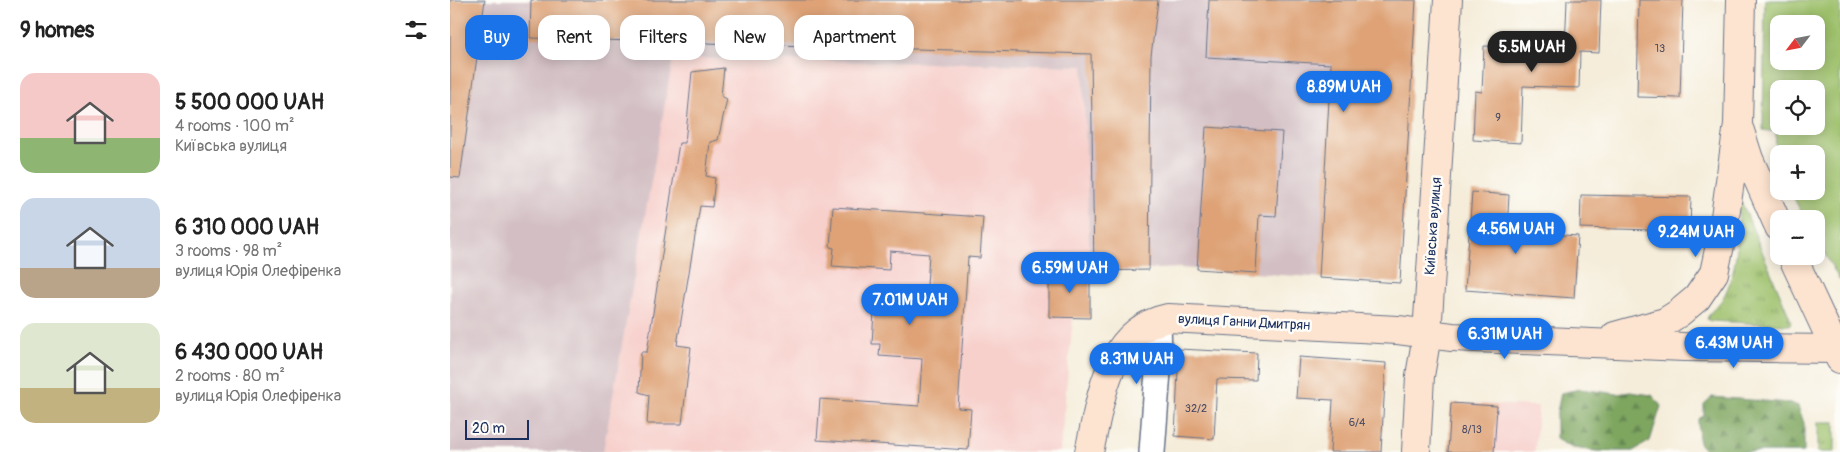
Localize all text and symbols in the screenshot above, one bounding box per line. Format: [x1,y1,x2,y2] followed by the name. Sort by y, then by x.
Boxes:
[465,15,528,60] chip: Buy
[538,15,610,60] chip: Rent
[620,15,705,60] chip: Filters
[715,15,784,60] chip: New
[794,15,914,60] chip: Apartment
[1770,15,1825,70] north arrow
[1770,15,1825,265] map controls
[402,16,430,44] icon: filters
[20,17,94,44] text: 9 homes
[1480,30,1584,73] pin: 5.5M UAH
[1499,37,1565,57] text: 5.5M UAH
[1655,42,1665,55] house number: 13
[1287,70,1401,113] pin: 8.89M UAH
[1307,77,1381,97] text: 8.89M UAH
[1770,80,1825,135] button: locate
[175,89,324,116] text: 5 500 000 UAH
[60,93,120,153] icon: home
[1495,111,1501,124] house number: 9
[175,116,294,136] text: 4 rooms · 100 m²
[175,136,287,156] text: Київська вулиця
[1770,145,1825,200] button: +
[1421,176,1445,276] street label: Київська вулиця
[1770,210,1825,265] button: −
[1459,212,1573,255] pin: 4.56M UAH
[175,214,319,241] text: 6 310 000 UAH
[1639,216,1753,258] pin: 9.24M UAH
[60,218,120,278] icon: home
[1478,219,1554,239] text: 4.56M UAH
[1658,222,1734,242] text: 9.24M UAH
[175,241,282,261] text: 3 rooms · 98 m²
[1013,252,1127,294] pin: 6.59M UAH
[1032,258,1108,278] text: 6.59M UAH
[175,261,341,281] text: вулиця Юрія Олефіренка
[853,284,967,326] pin: 7.01M UAH
[872,290,948,310] text: 7.01M UAH
[1177,310,1311,334] street label: вулиця Ганни Дмитрян
[1448,318,1562,360] pin: 6.31M UAH
[1468,324,1542,344] text: 6.31M UAH
[1677,326,1791,369] pin: 6.43M UAH
[1695,333,1773,353] text: 6.43M UAH
[175,339,323,366] text: 6 430 000 UAH
[1080,342,1194,385] pin: 8.31M UAH
[60,343,120,403] icon: home
[1101,349,1173,369] text: 8.31M UAH
[175,366,285,386] text: 2 rooms · 80 m²
[175,386,341,406] text: вулиця Юрія Олефіренка
[1185,402,1207,415] house number: 32/2
[1349,416,1366,429] house number: 6/4
[465,417,529,440] scale bar
[472,420,505,437] text: 20 m
[1462,423,1482,436] house number: 8/13

